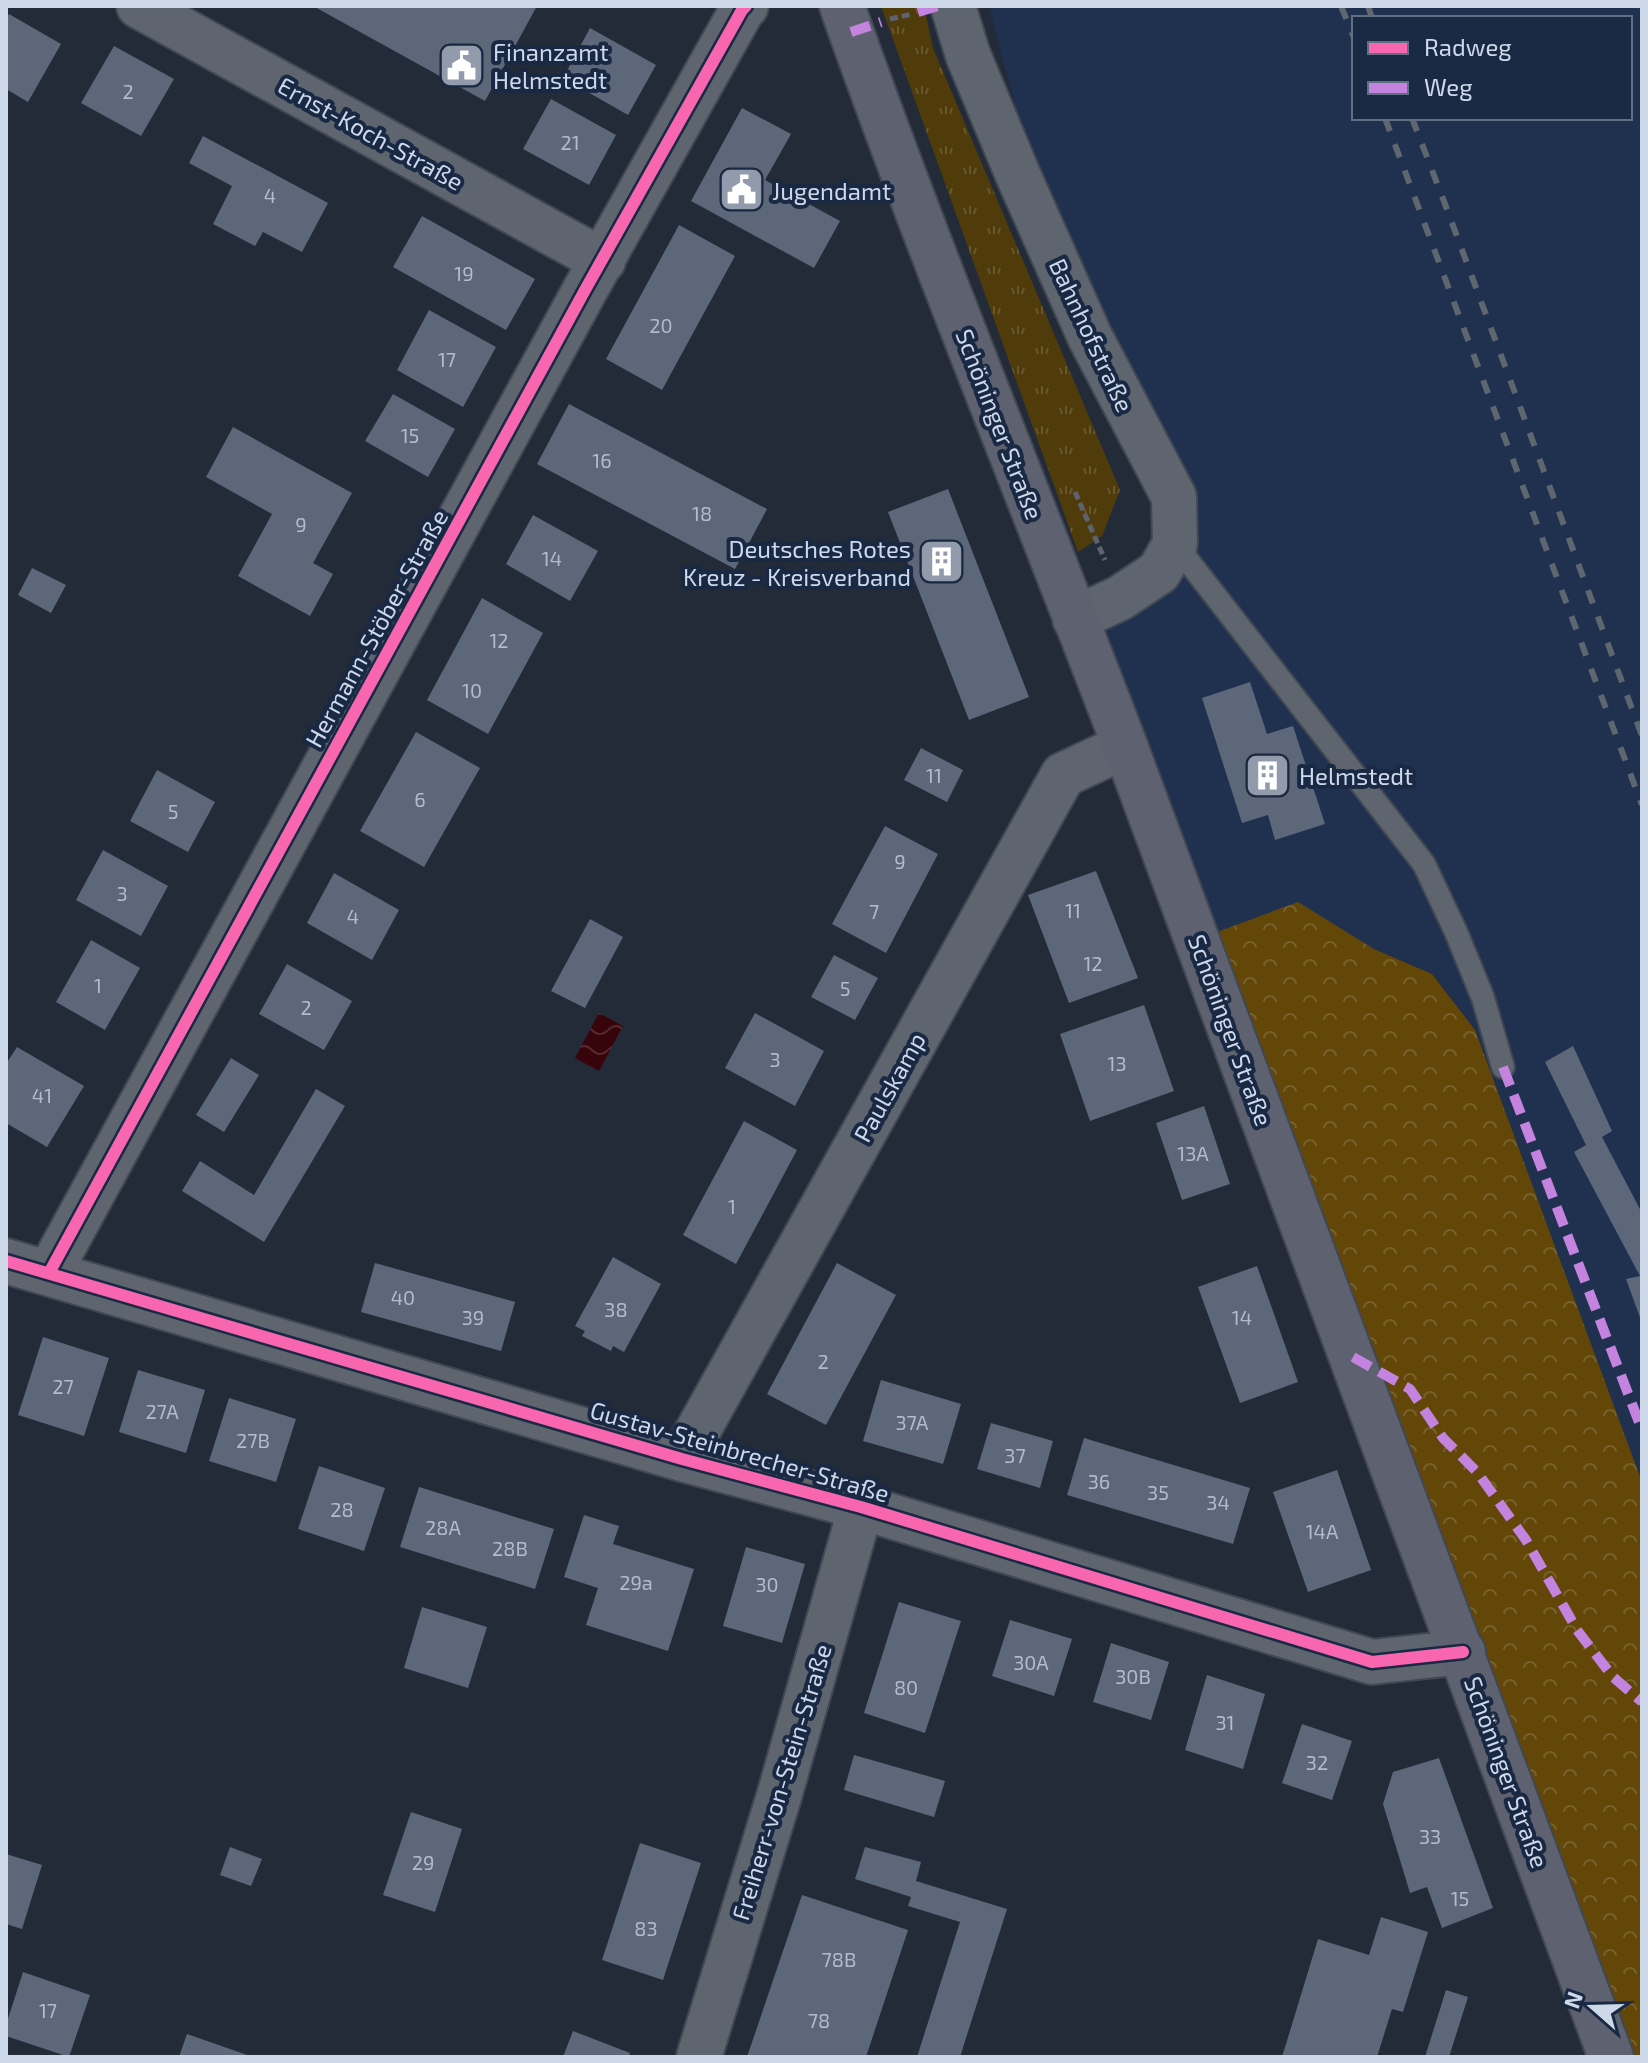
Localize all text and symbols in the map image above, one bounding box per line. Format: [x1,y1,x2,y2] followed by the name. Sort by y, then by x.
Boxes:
[1352,16,1632,120] legend
[1424,32,1512,61] text: Radweg
[493,37,609,94] place label: Finanzamt Helmstedt
[438,41,486,89] public building icon: Finanzamt Helmstedt
[273,70,469,196] street label: Ernst-Koch-Straße
[1424,72,1473,101] text: Weg
[122,79,134,103] house number: 2
[560,130,580,154] house number: 21
[717,166,765,214] public building icon: Jugendamt
[772,176,891,205] place label: Jugendamt
[264,183,276,207] house number: 4
[1044,254,1140,416] street label: Bahnhofstraße
[454,261,474,285] house number: 19
[649,313,673,337] house number: 20
[950,325,1050,523] street label: Schöninger Straße
[438,347,456,371] house number: 17
[401,423,419,447] house number: 15
[592,448,612,472] house number: 16
[692,501,712,525] house number: 18
[299,504,453,752] street label: Hermann-Stöber-Straße
[295,512,307,536] house number: 9
[683,534,911,591] place label: Deutsches Rotes Kreuz - Kreisverband
[918,538,966,586] building icon: Deutsches Rotes Kreuz - Kreisverband
[542,546,562,570] house number: 14
[489,628,509,652] house number: 12
[462,678,482,702] house number: 10
[1244,751,1292,799] building icon: Helmstedt
[1299,761,1413,790] place label: Helmstedt
[926,763,942,787] house number: 11
[414,787,426,811] house number: 6
[168,799,178,823] house number: 5
[894,849,906,873] house number: 9
[116,881,128,905] house number: 3
[1065,898,1081,922] house number: 11
[869,899,879,923] house number: 7
[347,904,359,928] house number: 4
[1183,930,1279,1130] street label: Schöninger Straße
[1083,951,1103,975] house number: 12
[94,973,102,997] house number: 1
[840,976,850,1000] house number: 5
[300,995,312,1019] house number: 2
[847,1027,931,1147] street label: Paulskamp
[769,1047,781,1071] house number: 3
[1107,1051,1127,1075] house number: 13
[32,1083,52,1107] house number: 41
[1177,1141,1209,1165] house number: 13A
[728,1194,736,1218] house number: 1
[391,1285,415,1309] house number: 40
[604,1297,628,1321] house number: 38
[462,1305,484,1329] house number: 39
[1232,1305,1252,1329] house number: 14
[817,1349,829,1373] house number: 2
[52,1374,74,1398] house number: 27
[587,1394,893,1508] street label: Gustav-Steinbrecher-Straße
[145,1399,179,1423] house number: 27A
[895,1410,929,1434] house number: 37A
[236,1428,270,1452] house number: 27B
[1004,1443,1026,1467] house number: 37
[1088,1469,1110,1493] house number: 36
[1147,1480,1169,1504] house number: 35
[1206,1490,1230,1514] house number: 34
[330,1497,354,1521] house number: 28
[425,1515,461,1539] house number: 28A
[1306,1519,1339,1543] house number: 14A
[492,1536,528,1560] house number: 28B
[619,1570,653,1594] house number: 29a
[755,1572,779,1596] house number: 30
[725,1640,837,1924] street label: Freiherr-von-Stein-Straße
[1013,1650,1049,1674] house number: 30A
[1115,1664,1151,1688] house number: 30B
[1459,1672,1555,1872] street label: Schöninger Straße
[894,1675,918,1699] house number: 80
[1215,1710,1235,1734] house number: 31
[1306,1750,1328,1774] house number: 32
[1419,1824,1441,1848] house number: 33
[412,1850,434,1874] house number: 29
[1451,1886,1469,1910] house number: 15
[634,1916,658,1940] house number: 83
[822,1947,856,1971] house number: 78B
[1552,1967,1632,2047] north arrow
[1557,1988,1587,2012] text: N
[39,1998,57,2022] house number: 17
[808,2008,830,2032] house number: 78

